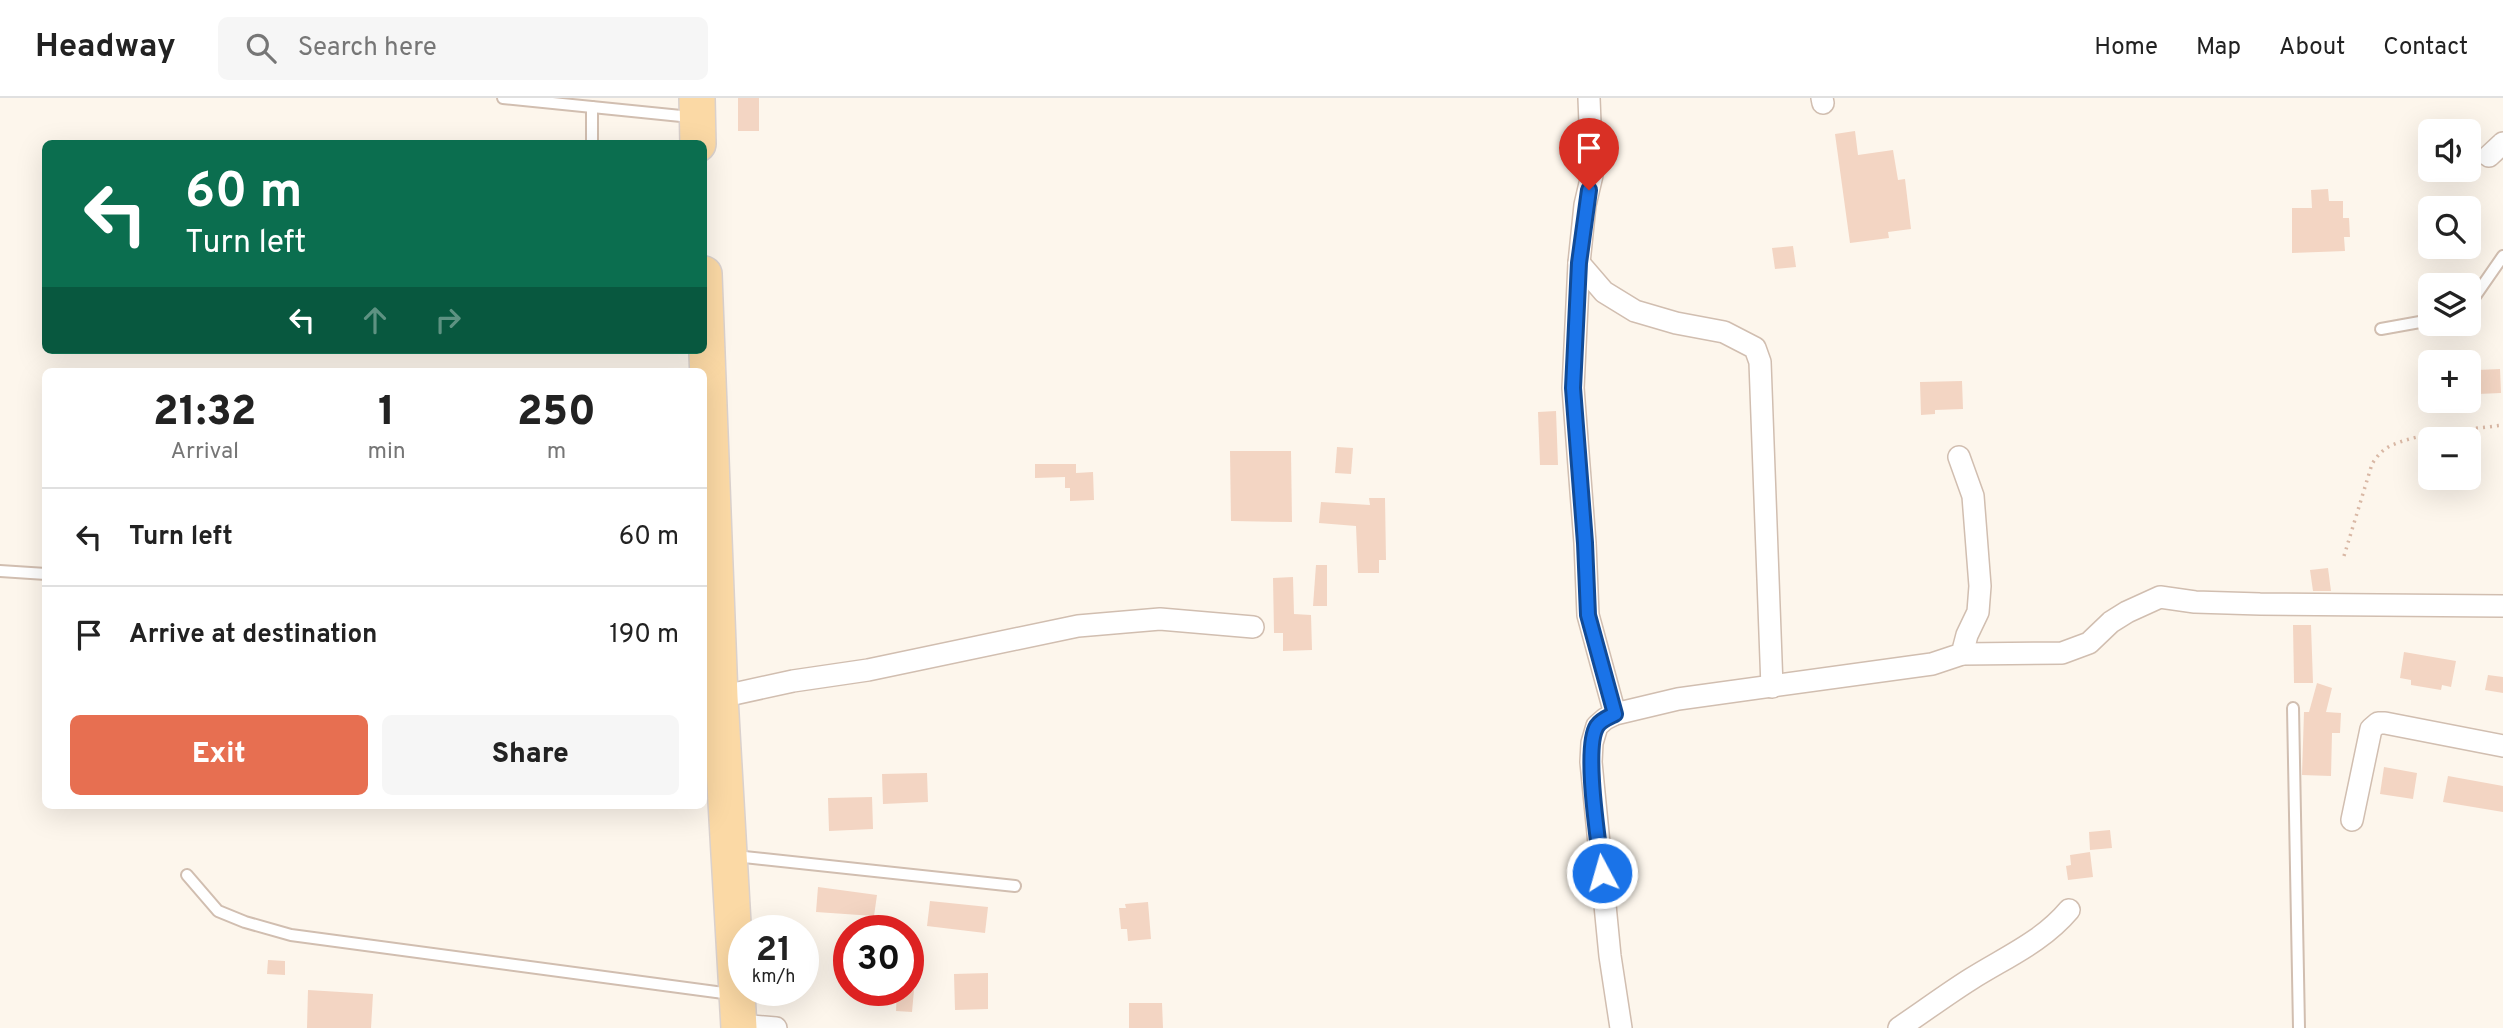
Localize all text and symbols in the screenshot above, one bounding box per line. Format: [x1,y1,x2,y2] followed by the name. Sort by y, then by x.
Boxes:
[218,17,708,80] search box
[35,27,176,69] text: Headway
[242,29,280,67] icon: search
[298,32,437,65] text: Search here
[2094,33,2158,63] text: Home
[2196,33,2241,63] text: Map
[2279,33,2345,63] text: About
[2383,33,2468,63] text: Contact
[1559,118,1619,190] pin
[2418,119,2481,490] map controls
[2418,119,2481,182] button: sound
[1570,129,1608,167] icon: arrive
[185,163,303,225] text: 60 m
[70,168,161,259] icon: left
[2418,196,2481,259] button: search
[185,224,306,264] text: Turn left
[2418,273,2481,336] button: layers
[283,301,321,339] icon: left
[356,301,394,339] icon: ahead
[429,301,467,339] icon: right
[2418,350,2481,413] button: +
[153,387,256,440] text: 21:32
[378,387,395,440] text: 1
[517,387,596,440] text: 250
[2418,427,2481,490] button: −
[170,438,239,467] text: Arrival
[368,438,406,467] text: min
[547,438,566,467] text: m
[70,518,108,556] icon: left
[129,521,233,554] text: Turn left
[619,521,679,554] text: 60 m
[70,616,108,654] icon: arrive
[129,619,377,652] text: Arrive at destination
[609,619,679,652] text: 190 m
[70,715,368,795] button: Exit
[382,715,679,795] button: Share
[1565,836,1639,910] position arrow
[833,915,924,1006] speed limit sign: 30
[756,929,791,973] text: 21
[752,966,795,989] text: km/h

